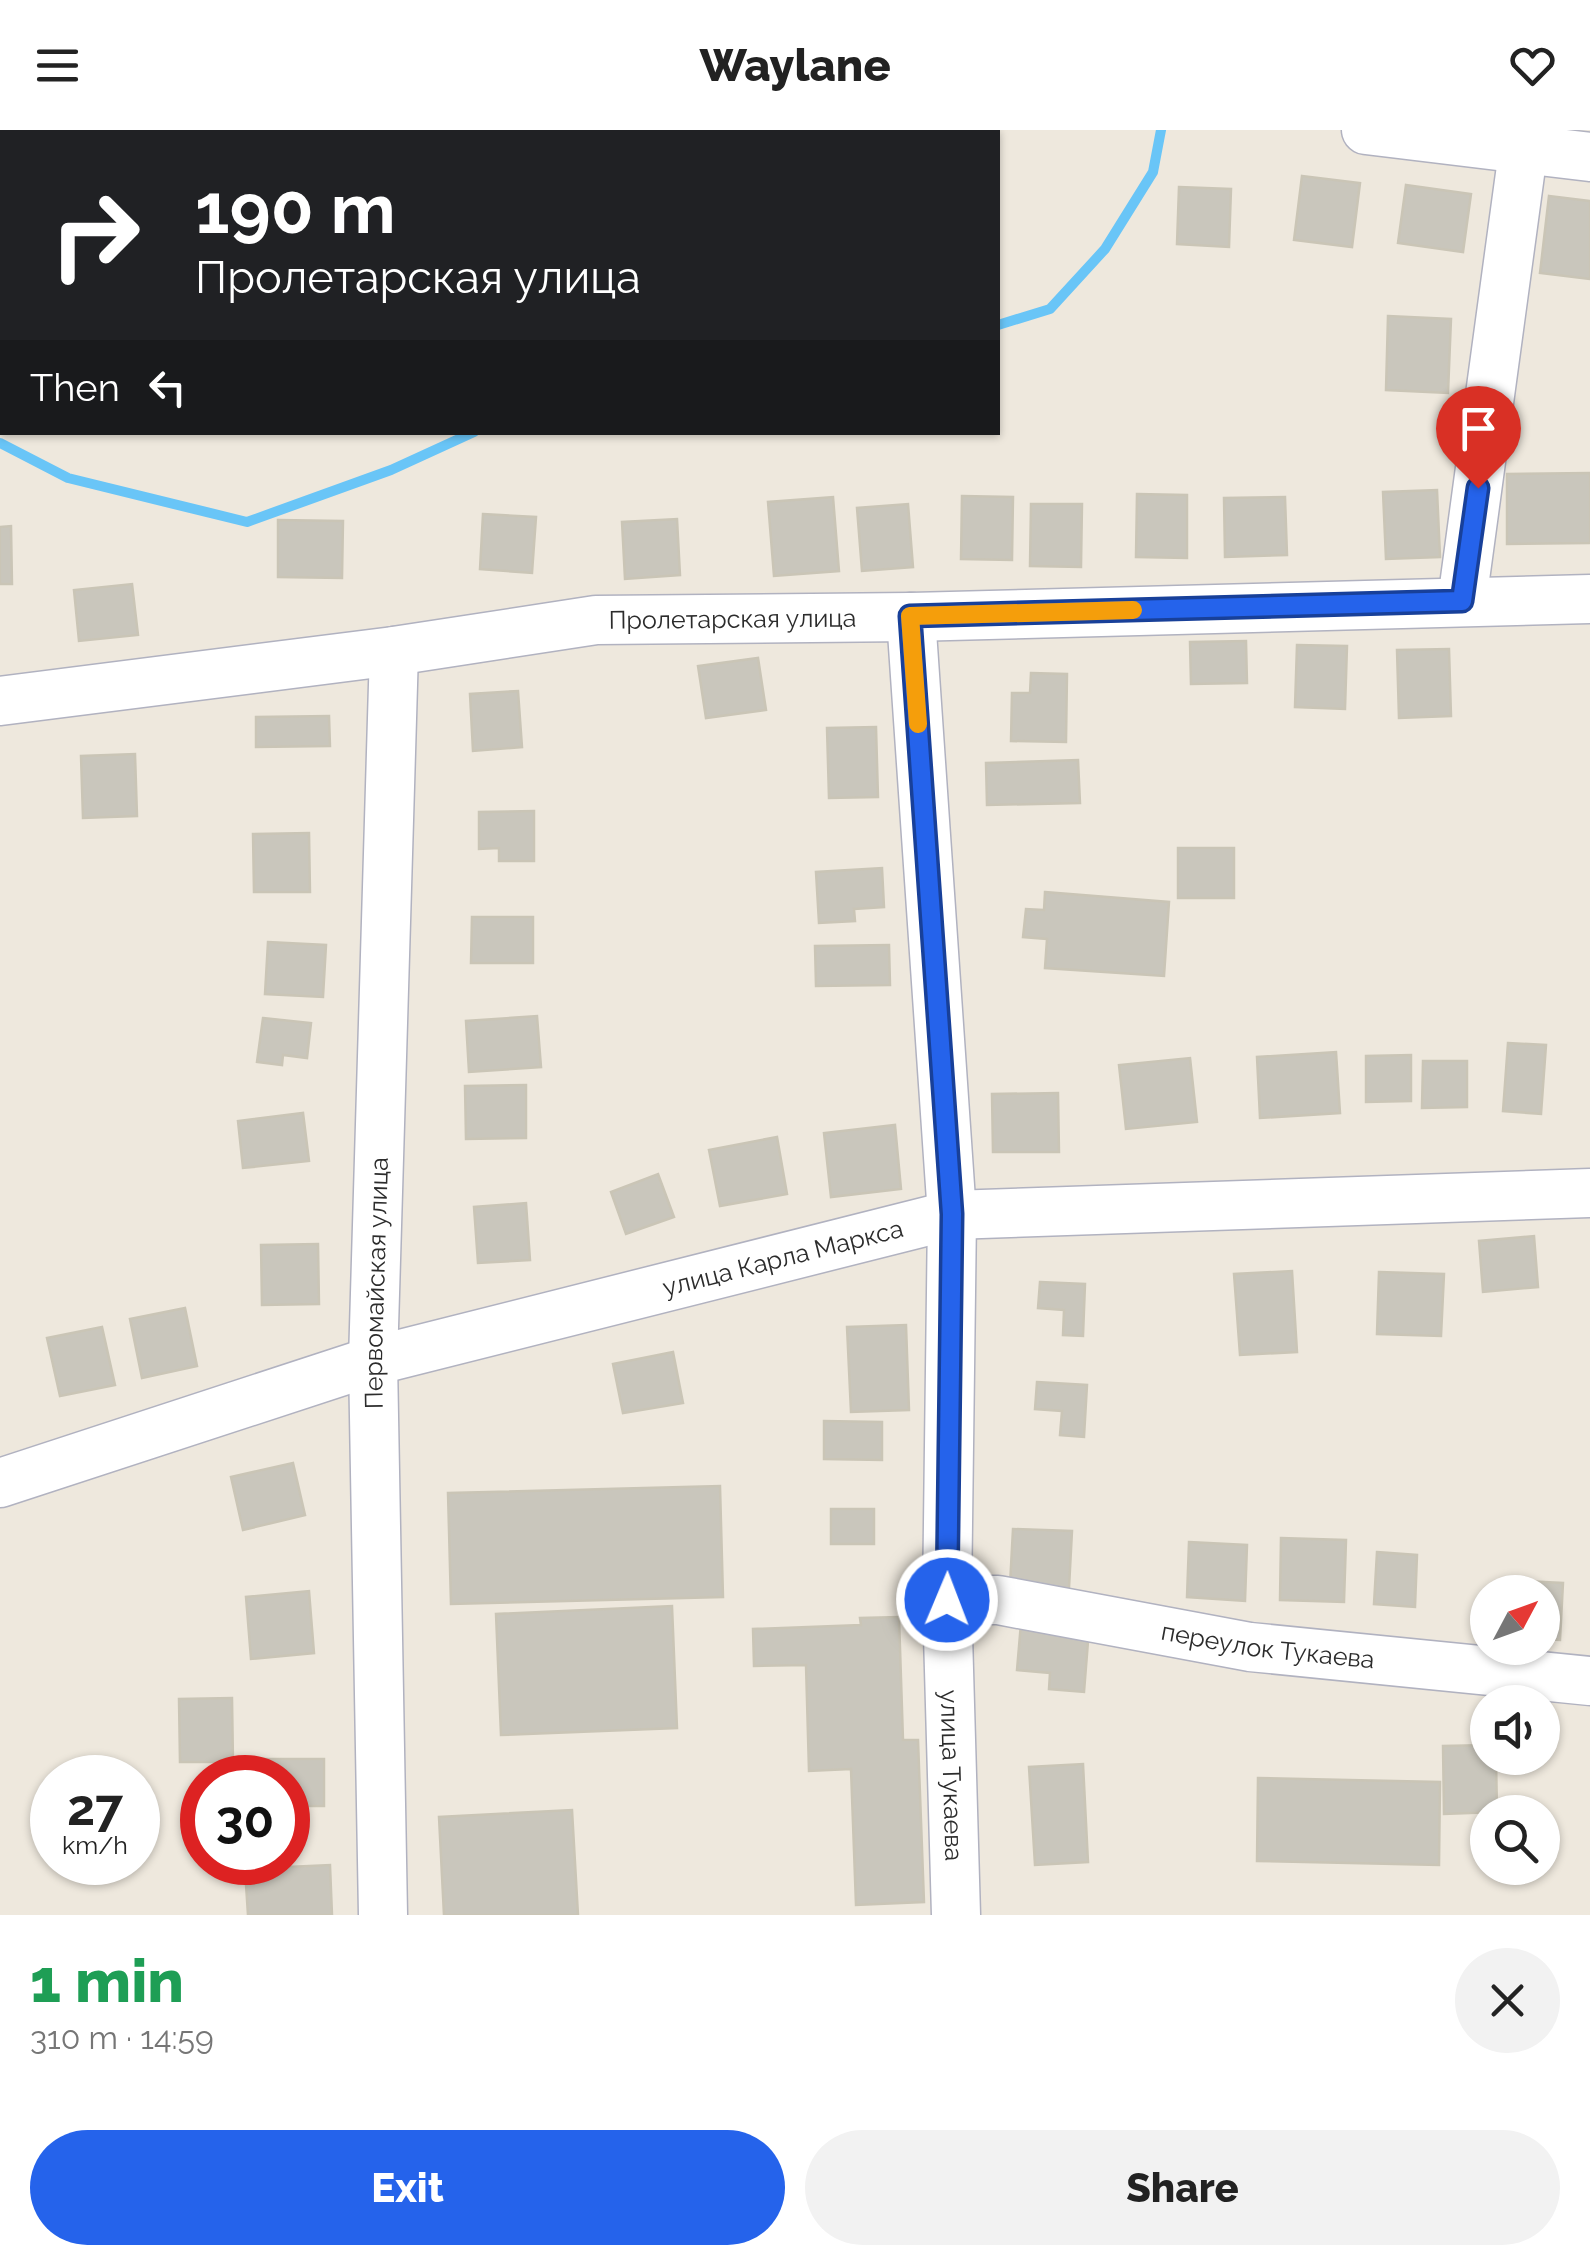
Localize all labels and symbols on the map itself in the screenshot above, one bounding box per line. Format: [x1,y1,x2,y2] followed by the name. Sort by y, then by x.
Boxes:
[1436,386,1521,489] pin
[608,603,857,635] street label: Пролетарская улица
[358,1157,394,1409] street label: Первомайская улица
[659,1213,906,1302] street label: улица Карла Маркса
[895,1548,999,1652] position arrow
[1470,1575,1560,1665] north arrow
[1159,1616,1376,1674] street label: переулок Тукаева
[935,1689,969,1862] street label: улица Тукаева
[180,1755,310,1885] speed limit sign: 30

